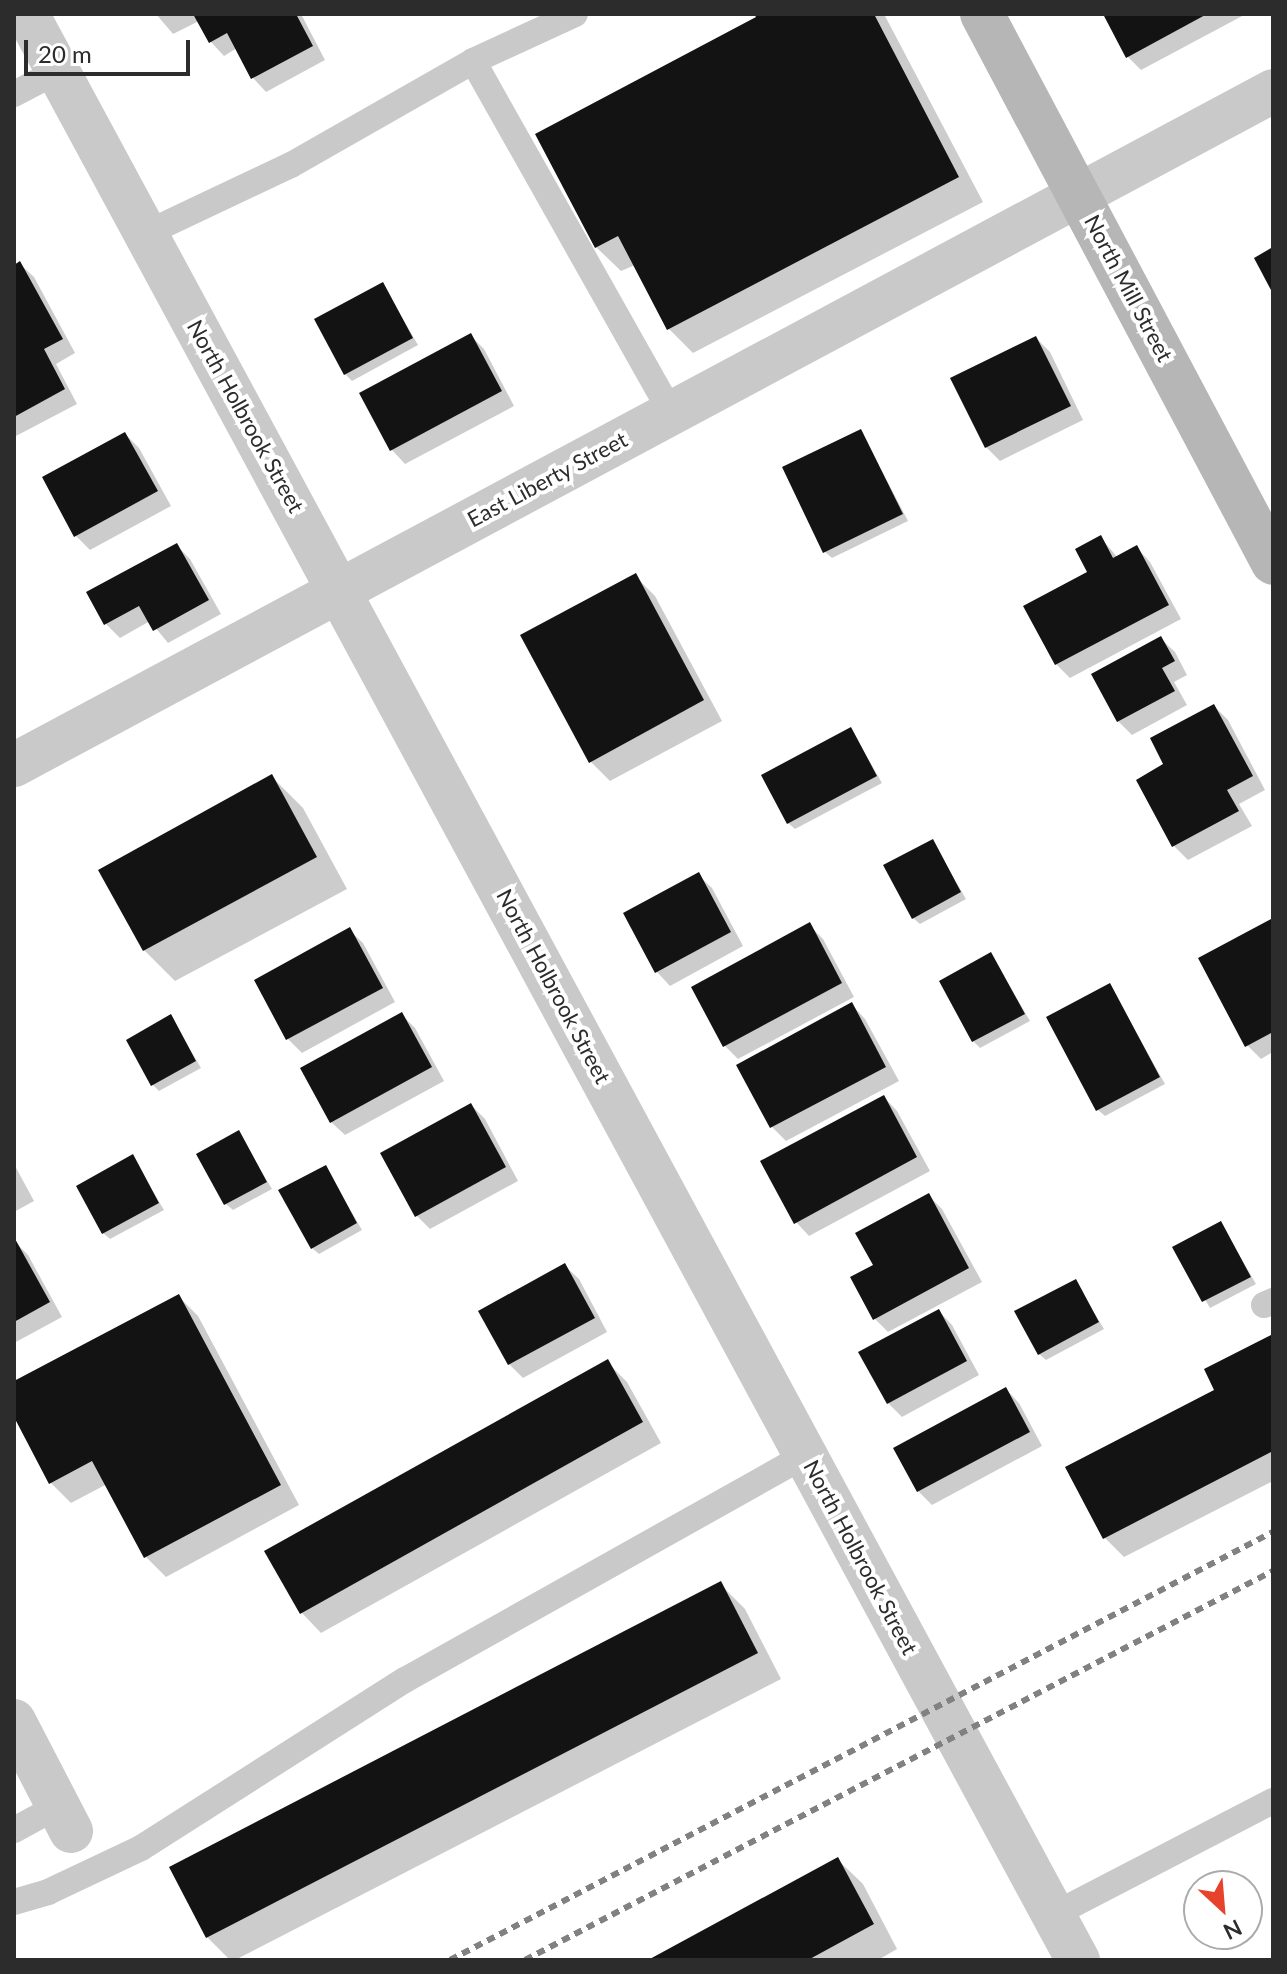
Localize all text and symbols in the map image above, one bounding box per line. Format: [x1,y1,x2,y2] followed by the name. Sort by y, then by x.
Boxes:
[28,24,194,74] scale bar
[38,39,92,68] text: 20 m
[1079,210,1179,366] street label: North Mill Street
[182,315,310,517] street label: North Holbrook Street
[462,426,632,532] street label: East Liberty Street
[492,884,616,1088] street label: North Holbrook Street
[799,1455,923,1659] street label: North Holbrook Street
[1183,1870,1263,1950] north arrow
[1219,1914,1246,1946] text: N

